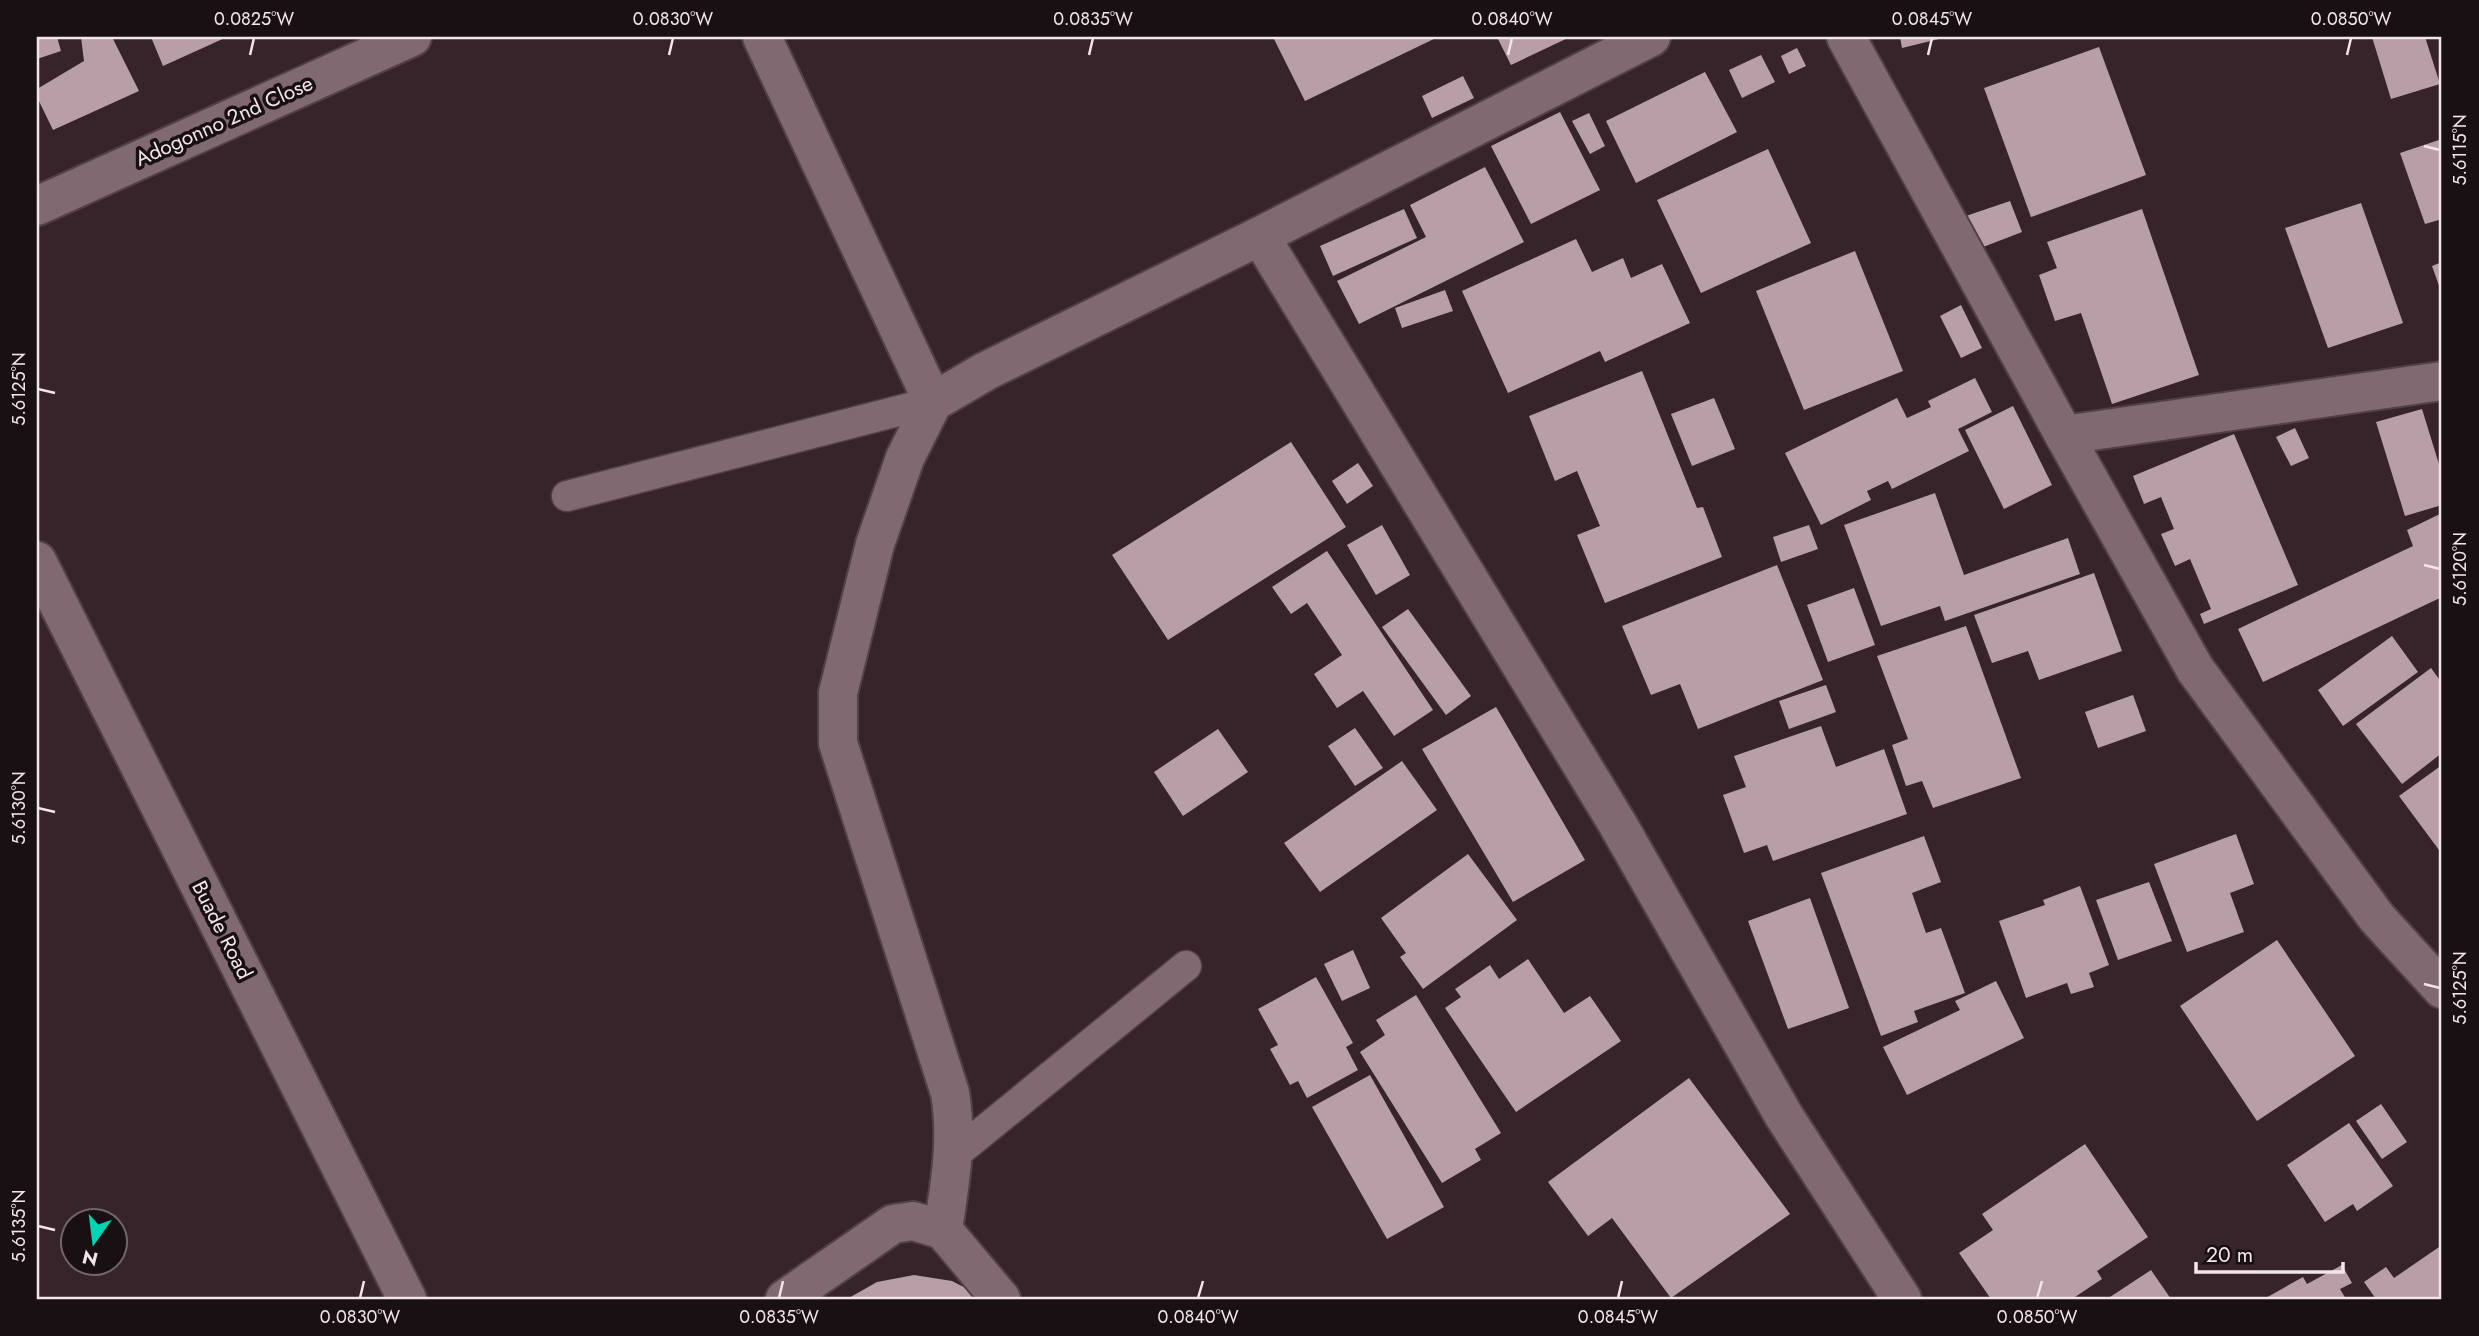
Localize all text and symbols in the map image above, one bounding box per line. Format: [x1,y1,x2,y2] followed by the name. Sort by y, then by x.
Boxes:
[214,6,294,32] text: 0.0825°W
[633,6,713,32] text: 0.0830°W
[1053,6,1133,32] text: 0.0835°W
[1472,6,1553,32] text: 0.0840°W
[1892,6,1972,32] text: 0.0845°W
[2311,6,2391,32] text: 0.0850°W
[130,68,318,174] street label: Adogonno 2nd Close
[2447,114,2473,186] text: 5.6115°N
[6,352,32,426] text: 5.6125°N
[2447,532,2473,606] text: 5.6120°N
[6,771,32,845] text: 5.6130°N
[184,875,260,985] street label: Buade Road
[2447,951,2473,1025] text: 5.6125°N
[6,1190,32,1262] text: 5.6135°N
[60,1206,130,1276] north arrow
[2196,1231,2342,1275] scale bar
[2206,1240,2253,1270] text: 20 m
[79,1243,101,1273] text: N
[320,1304,400,1330] text: 0.0830°W
[739,1304,819,1330] text: 0.0835°W
[1158,1304,1239,1330] text: 0.0840°W
[1578,1304,1658,1330] text: 0.0845°W
[1997,1304,2077,1330] text: 0.0850°W

